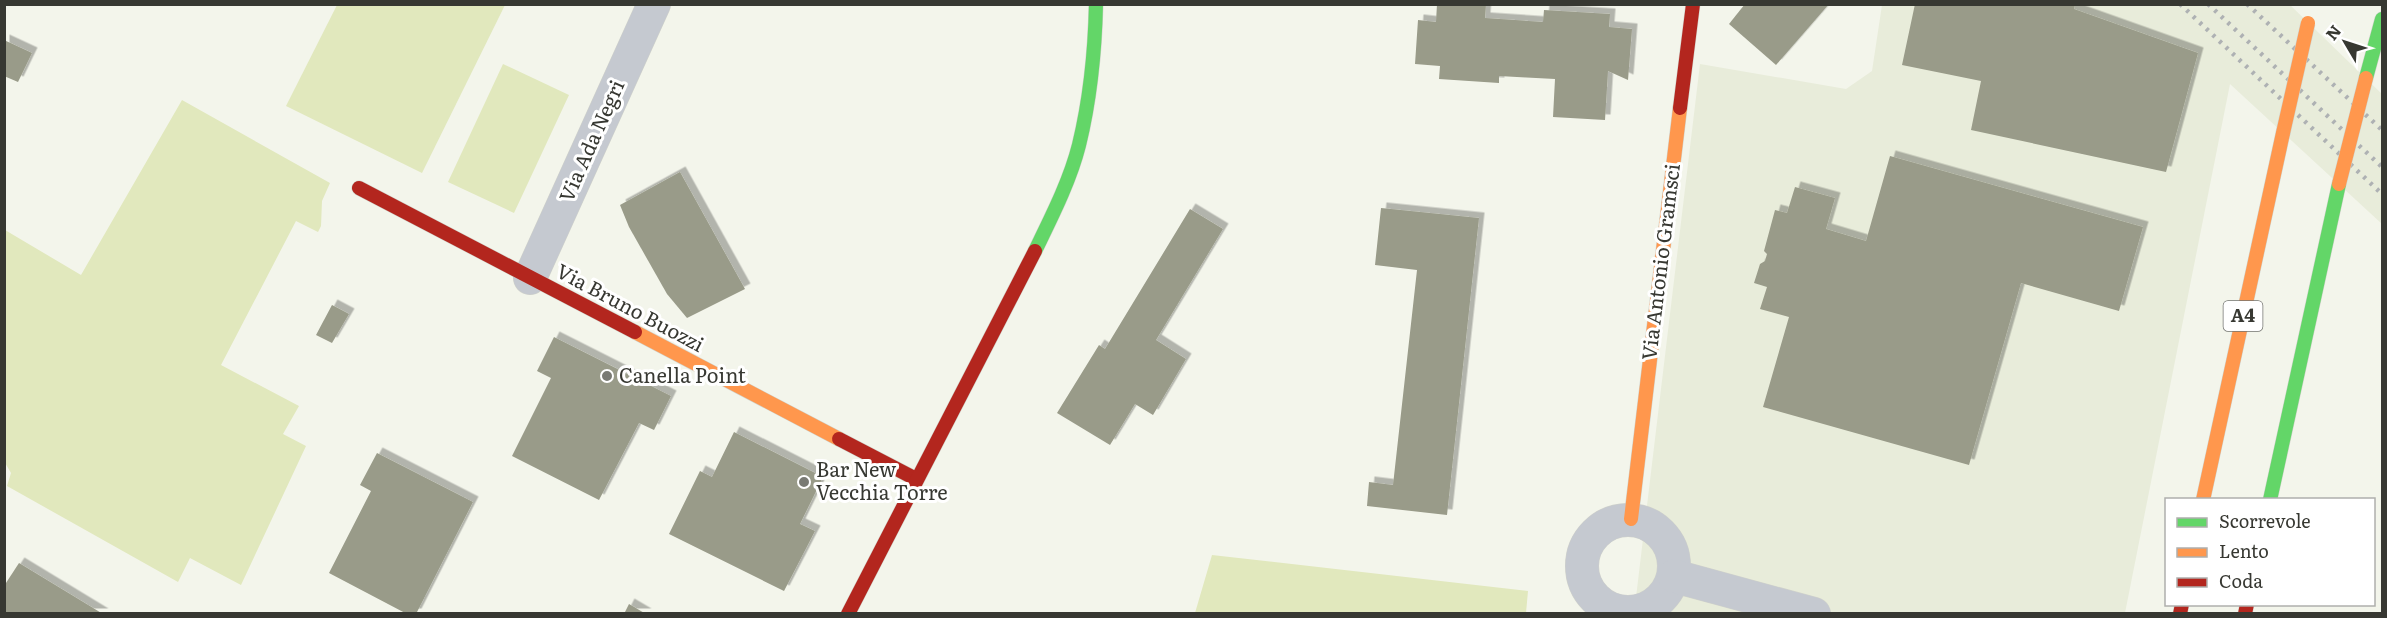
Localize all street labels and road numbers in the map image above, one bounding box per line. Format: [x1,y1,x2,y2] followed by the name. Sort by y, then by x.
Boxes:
[550,74,631,206] street label: Via Ada Negri
[1632,161,1686,362] street label: Via Antonio Gramsci
[552,255,711,358] street label: Via Bruno Buozzi
[2224,301,2262,331] road number: A4

